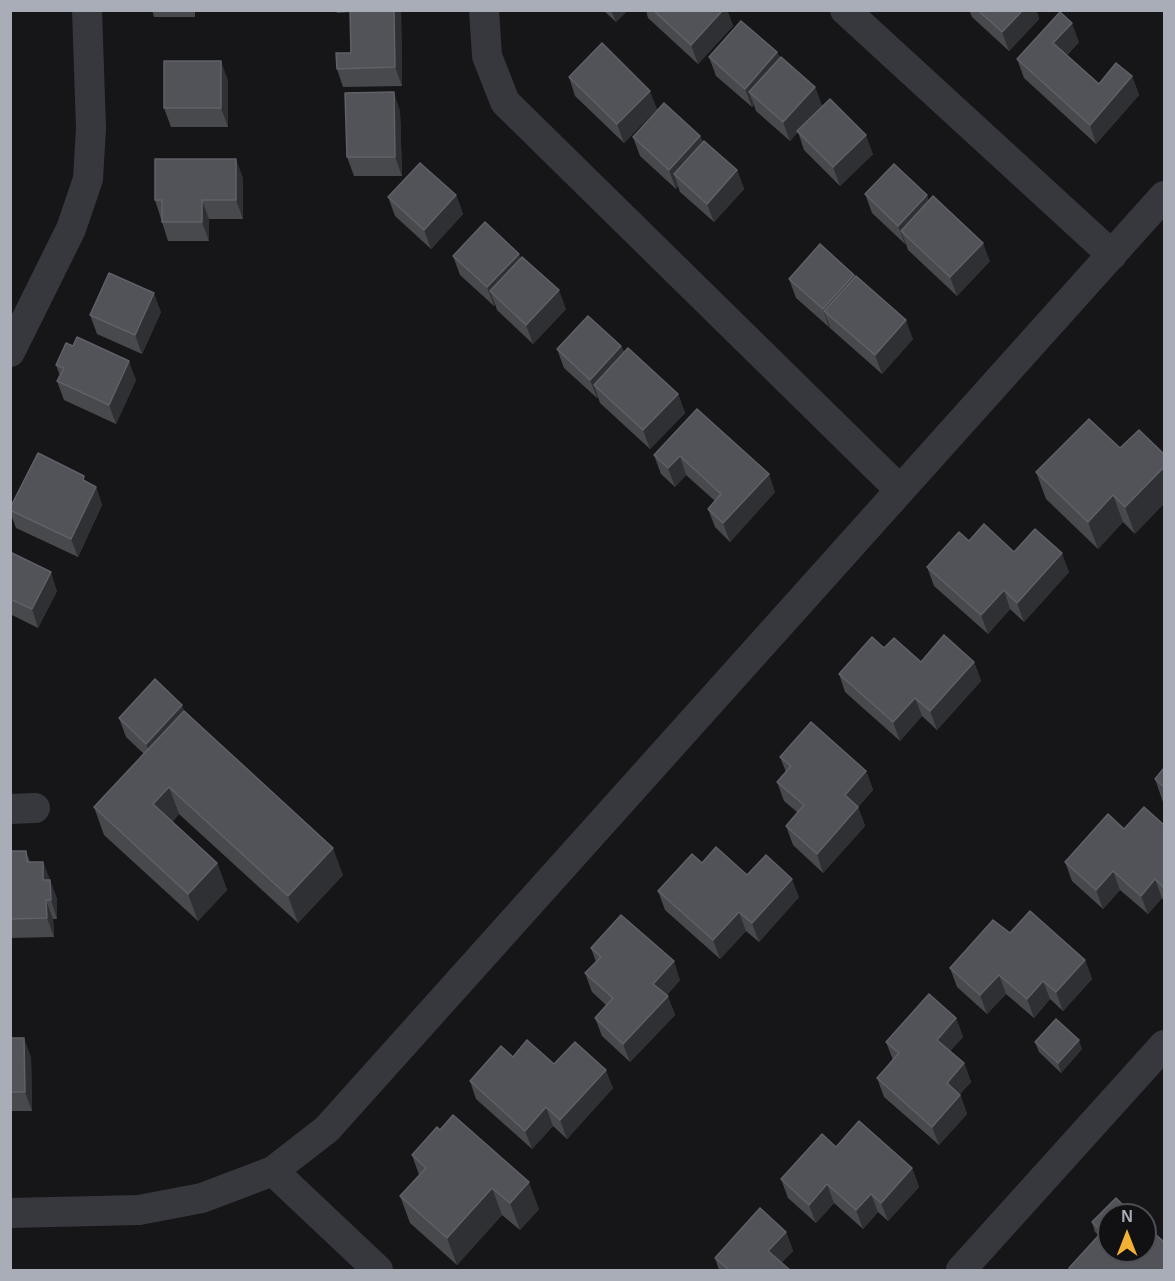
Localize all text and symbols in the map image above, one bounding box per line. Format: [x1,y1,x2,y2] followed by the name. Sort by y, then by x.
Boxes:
[1097,1203,1157,1263] north arrow
[1121,1208,1133,1225] text: N

